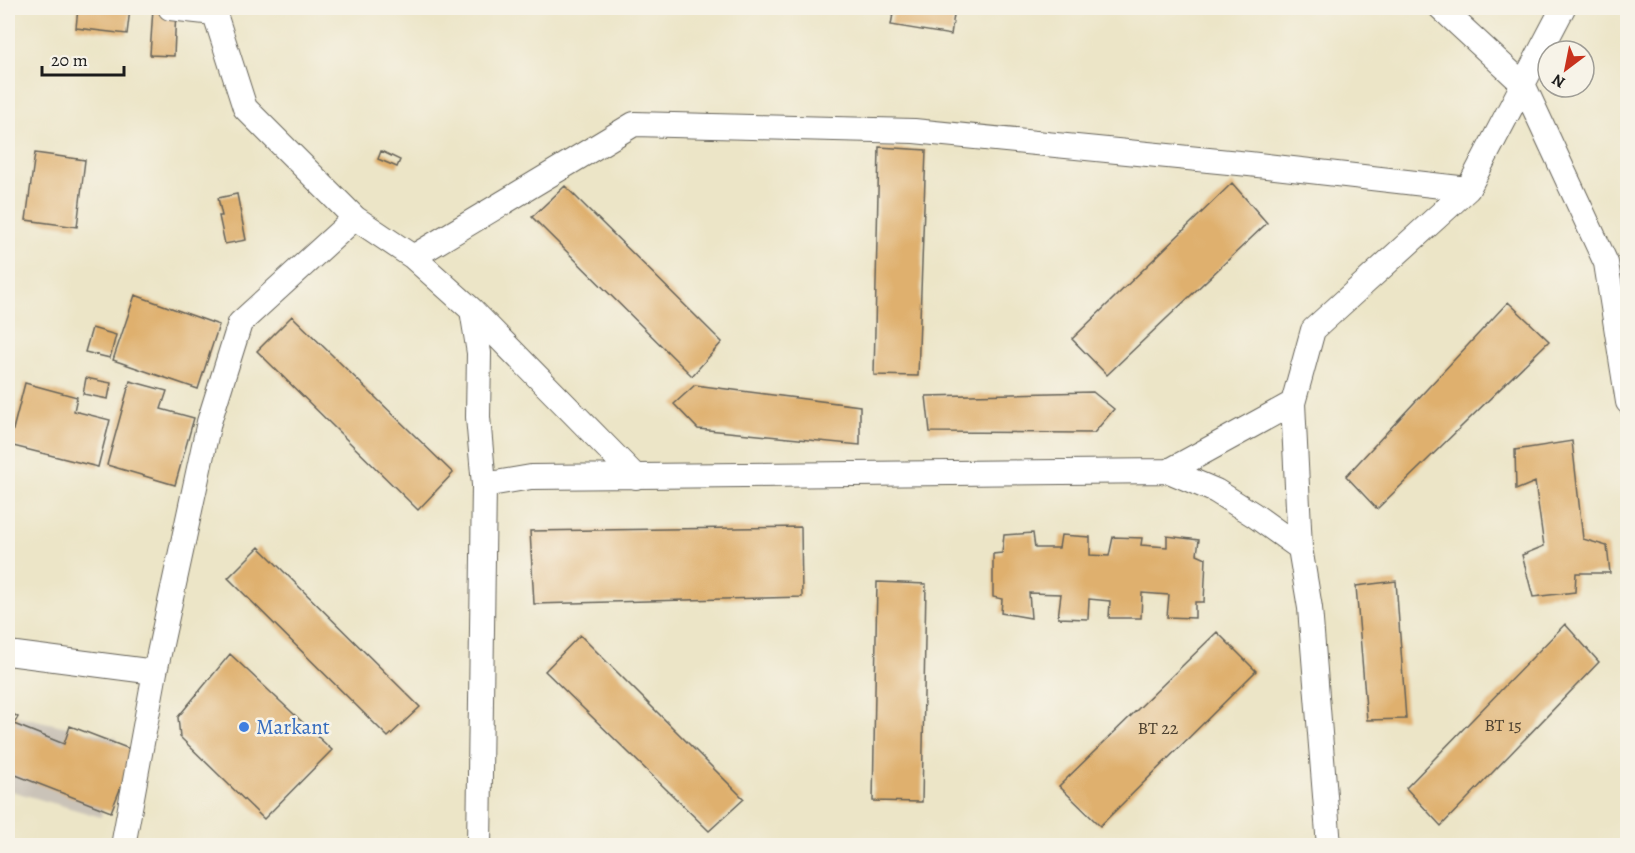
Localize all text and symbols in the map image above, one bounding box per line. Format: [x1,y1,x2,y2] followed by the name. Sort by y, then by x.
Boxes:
[42,39,124,77] scale bar
[1536,39,1596,99] north arrow
[51,48,88,72] text: 20 m
[1548,68,1569,93] text: N
[256,713,330,741] place label: Markant
[1484,713,1522,737] house number: BT 15
[1138,716,1179,740] house number: BT 22
[237,720,251,734] marker: Markant

